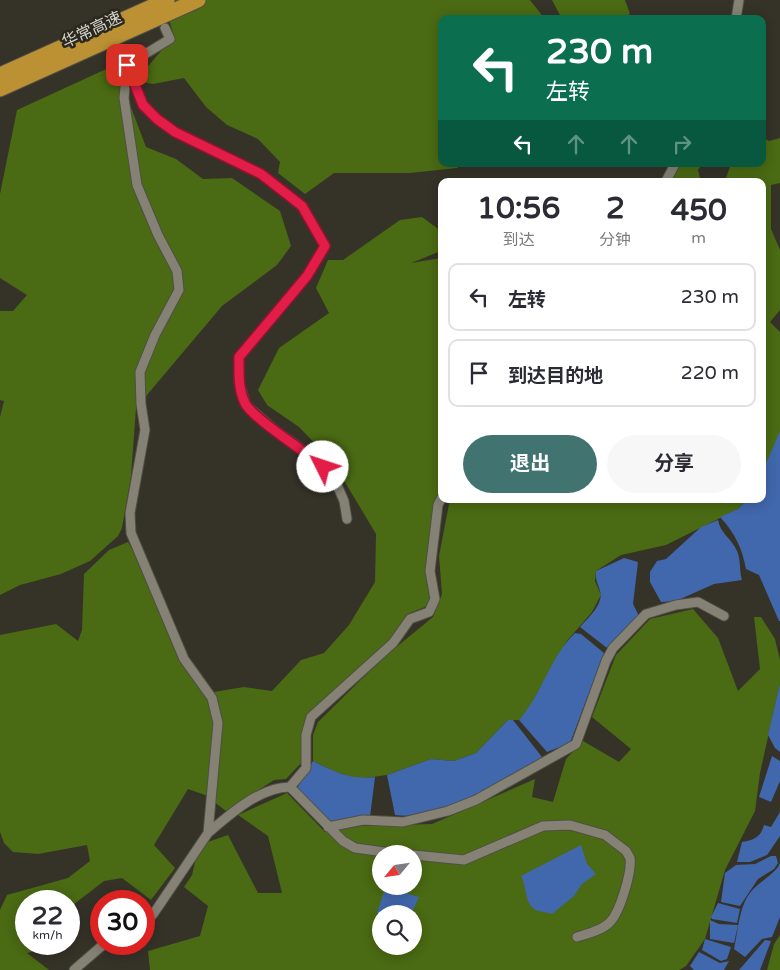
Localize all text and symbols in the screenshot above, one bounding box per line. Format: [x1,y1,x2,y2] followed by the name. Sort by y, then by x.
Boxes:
[59,7,125,53] street label: 华常高速
[546,31,653,73] text: 230 m
[463,35,528,100] icon: left
[106,44,148,86] pin
[113,51,141,79] icon: arrive
[546,79,590,105] text: 左转
[509,130,537,158] icon: left
[562,130,590,158] icon: ahead
[615,130,643,158] icon: ahead
[668,130,696,158] icon: right
[477,190,560,227] text: 10:56
[606,190,625,227] text: 2
[670,192,727,229] text: 450
[691,228,706,248] text: m
[503,230,535,250] text: 到达
[599,230,631,250] text: 分钟
[465,283,493,311] icon: left
[681,286,739,308] text: 230 m
[508,289,546,311] text: 左转
[465,359,493,387] icon: arrive
[681,362,739,384] text: 220 m
[508,365,603,387] text: 到达目的地
[463,435,597,493] button: 退出
[607,435,741,493] button: 分享
[296,440,348,492] position arrow
[372,845,422,895] north arrow
[372,845,422,955] map controls
[90,890,155,955] speed limit sign: 30
[32,901,63,931] text: 22
[372,905,422,955] button: search
[32,928,63,942] text: km/h

